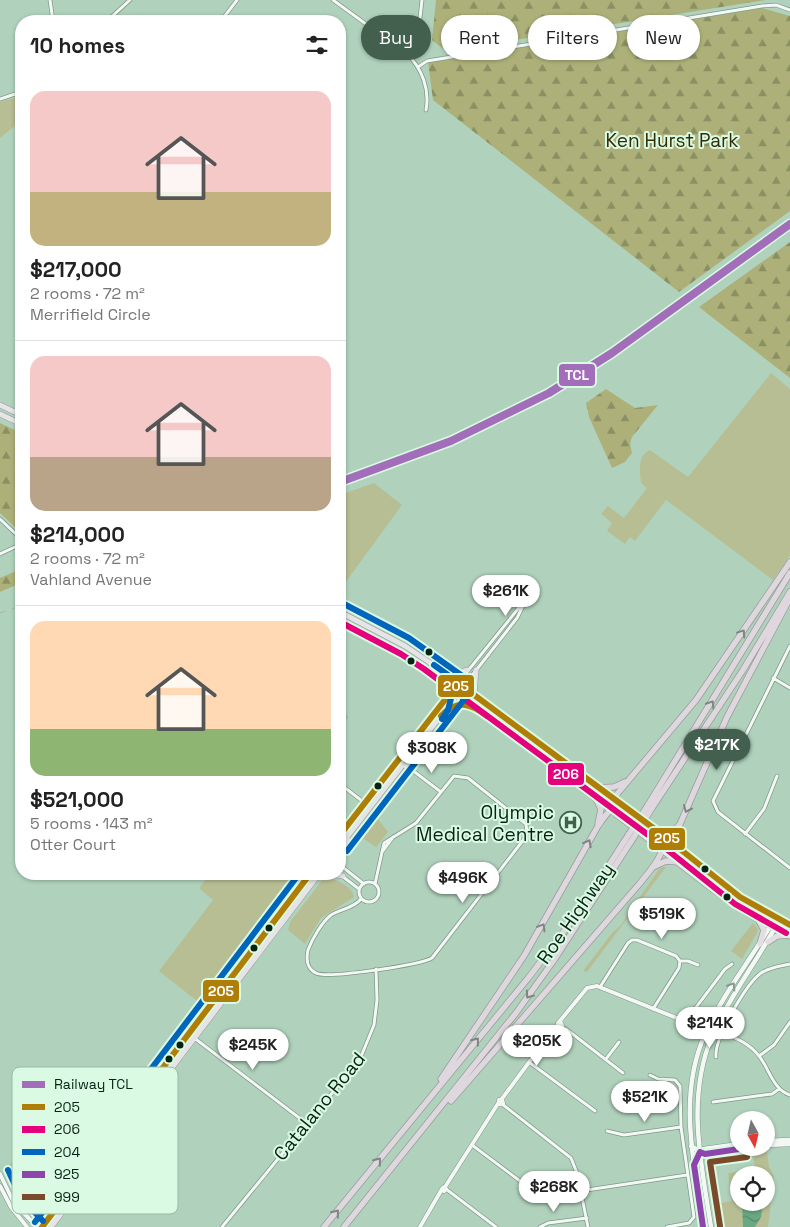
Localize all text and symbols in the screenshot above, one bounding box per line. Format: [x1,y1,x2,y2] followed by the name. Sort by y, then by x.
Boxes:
[361,15,431,60] chip: Buy
[441,15,518,60] chip: Rent
[528,15,617,60] chip: Filters
[627,15,700,60] chip: New
[303,31,331,59] icon: filters
[30,32,125,59] text: 10 homes
[136,123,226,213] icon: home
[606,128,738,153] park label: Ken Hurst Park
[30,256,122,283] text: $217,000
[30,283,145,304] text: 2 rooms · 72 m²
[30,304,151,325] text: Merrifield Circle
[558,363,596,387] line badge: TCL
[565,366,590,384] text: TCL
[136,389,226,479] icon: home
[30,521,125,548] text: $214,000
[30,548,145,569] text: 2 rooms · 72 m²
[30,569,152,590] text: Vahland Avenue
[471,574,541,617] pin: $261K
[483,580,529,601] text: $261K
[736,630,745,639] one-way arrow
[424,647,434,657] unlabelled marker
[136,654,226,744] icon: home
[406,656,416,666] unlabelled marker
[437,674,475,698] line badge: 205
[443,677,469,695] text: 205
[704,700,714,709] one-way arrow
[682,728,752,771] pin: $217K
[397,732,467,774] pin: $308K
[694,734,740,755] text: $217K
[407,737,457,758] text: $308K
[547,762,585,786] line badge: 206
[553,765,579,783] text: 206
[373,781,383,791] unlabelled marker
[30,786,124,813] text: $521,000
[416,800,554,847] place label: Olympic Medical Centre
[682,804,693,813] one-way arrow
[558,811,582,835] hospital icon: Olympic Medical Centre
[30,813,153,834] text: 5 rooms · 143 m²
[648,827,686,851] line badge: 205
[654,829,680,847] text: 205
[30,834,116,855] text: Otter Court
[582,839,592,848] one-way arrow
[531,858,620,969] street label: Roe Highway
[428,862,498,904] pin: $496K
[700,864,710,874] unlabelled marker
[438,867,488,888] text: $496K
[722,892,732,902] unlabelled marker
[627,898,697,940] pin: $519K
[639,903,685,924] text: $519K
[264,923,274,933] unlabelled marker
[535,923,545,932] one-way arrow
[249,943,259,953] unlabelled marker
[202,979,240,1003] line badge: 205
[208,982,234,1000] text: 205
[726,983,736,992] one-way arrow
[526,989,535,999] one-way arrow
[675,1006,745,1049] pin: $214K
[687,1012,733,1033] text: $214K
[502,1024,572,1067] pin: $205K
[218,1028,288,1071] pin: $245K
[512,1030,562,1051] text: $205K
[229,1034,277,1055] text: $245K
[471,1038,480,1047] one-way arrow
[175,1040,185,1050] unlabelled marker
[268,1047,371,1166] street label: Catalano Road
[164,1054,174,1064] unlabelled marker
[12,1067,178,1214] legend
[54,1075,133,1093] text: Railway TCL
[610,1080,680,1123] pin: $521K
[622,1086,668,1107] text: $521K
[54,1098,80,1116] text: 205
[730,1111,775,1156] north arrow
[730,1111,775,1211] map controls
[54,1120,80,1138] text: 206
[54,1143,80,1161] text: 204
[372,1158,380,1167] one-way arrow
[54,1165,79,1183] text: 925
[730,1166,775,1211] button: locate
[519,1170,589,1213] pin: $268K
[530,1176,578,1197] text: $268K
[54,1188,80,1206] text: 999
[330,1210,338,1219] one-way arrow

